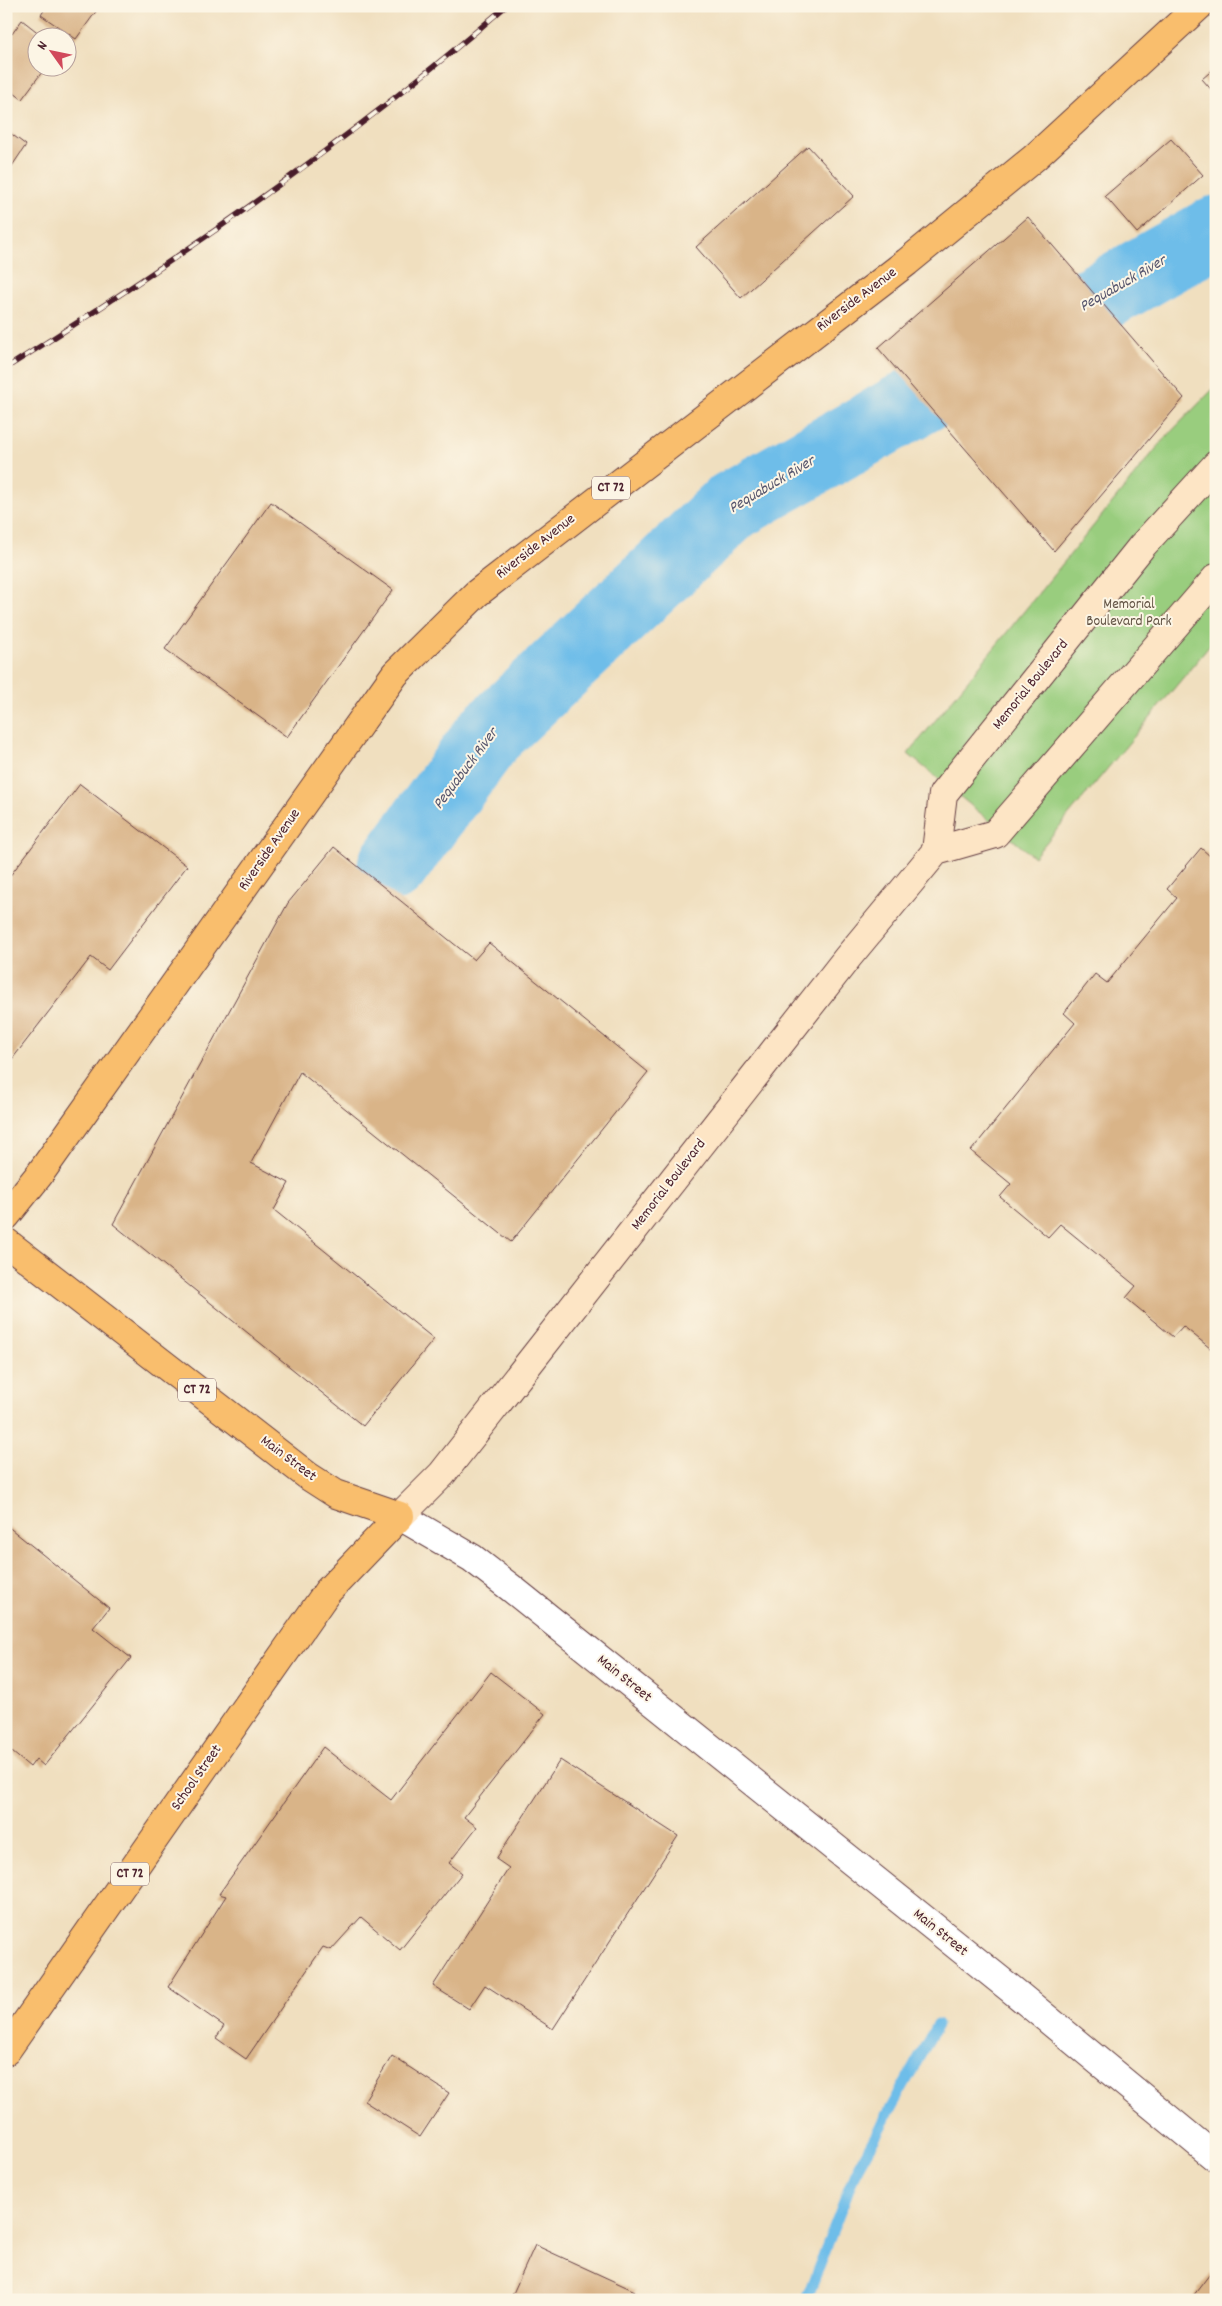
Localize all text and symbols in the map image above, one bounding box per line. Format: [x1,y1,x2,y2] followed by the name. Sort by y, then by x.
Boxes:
[28,28,78,78] north arrow
[33,38,53,54] text: N
[1075,249,1172,318] water label: Pequabuck River
[812,262,902,338] street label: Riverside Avenue
[725,449,821,520] water label: Pequabuck River
[592,476,630,499] road number: CT 72
[492,509,581,585] street label: Riverside Avenue
[1086,594,1172,633] park label: Memorial Boulevard Park
[988,635,1074,735] street label: Memorial Boulevard
[428,722,506,815] water label: Pequabuck River
[234,804,307,895] street label: Riverside Avenue
[626,1134,712,1236] street label: Memorial Boulevard
[178,1378,216,1402] road number: CT 72
[255,1431,321,1488] street label: Main Street
[592,1650,657,1708] street label: Main Street
[166,1740,228,1816] street label: School Street
[111,1862,149,1886] road number: CT 72
[908,1904,973,1962] street label: Main Street

